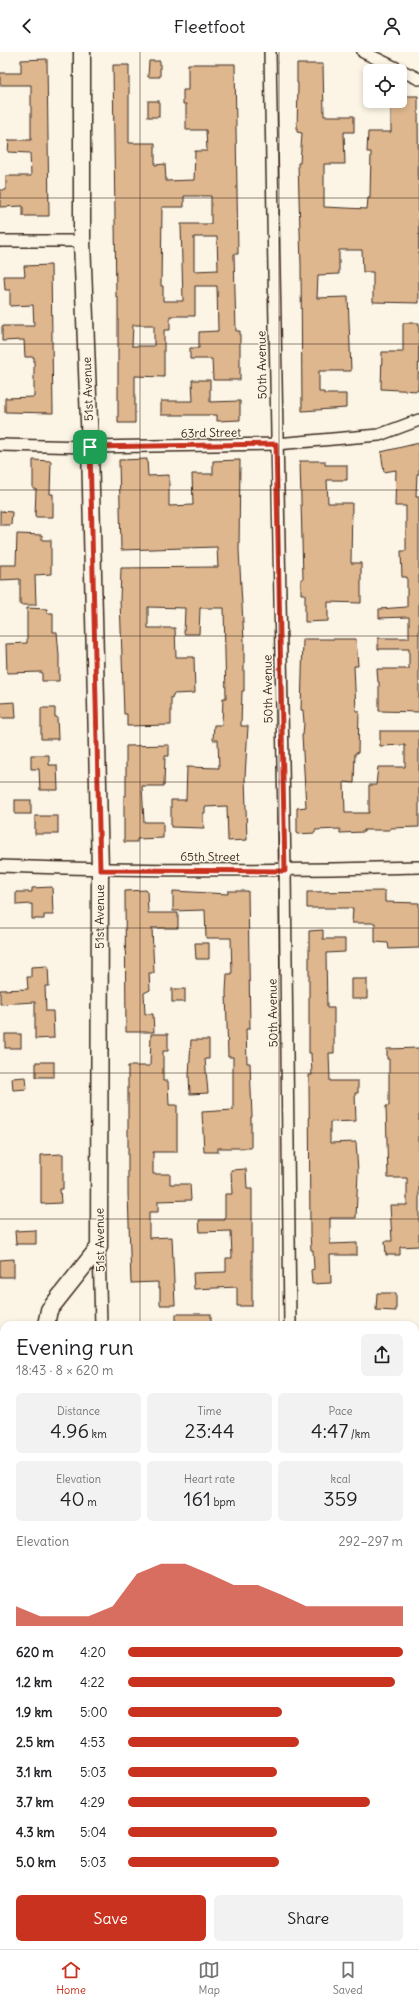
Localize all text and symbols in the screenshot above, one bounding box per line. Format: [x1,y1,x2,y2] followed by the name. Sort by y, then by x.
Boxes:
[16,15,38,37] icon: back
[174,15,245,38] text: Fleetfoot
[381,15,403,37] icon: person
[363,64,407,108] map controls
[363,64,407,108] button: locate
[253,330,270,400] street label: 50th Avenue
[79,357,96,421] street label: 51st Avenue
[181,424,241,441] street label: 63rd Street
[73,430,107,464] pin
[79,436,101,458] icon: arrive
[259,654,276,724] street label: 50th Avenue
[180,849,240,864] street label: 65th Street
[92,885,107,949] street label: 51st Avenue
[264,978,281,1048] street label: 50th Avenue
[91,1208,108,1272] street label: 51st Avenue
[16,1333,134,1361] text: Evening run
[361,1334,403,1376] button: share
[16,1362,113,1379] text: 18:43 · 8 × 620 m
[57,1404,100,1418] text: Distance
[198,1404,221,1418] text: Time
[329,1404,352,1418] text: Pace
[50,1418,89,1443] text: 4.96
[185,1418,234,1443] text: 23:44
[311,1418,348,1443] text: 4:47
[89,1427,107,1441] text: km
[348,1427,370,1441] text: /km
[56,1472,101,1486] text: Elevation
[184,1472,235,1486] text: Heart rate
[331,1472,350,1486] text: kcal
[60,1486,85,1511] text: 40
[183,1486,211,1511] text: 161
[323,1486,358,1511] text: 359
[85,1495,97,1509] text: m
[211,1495,236,1509] text: bpm
[16,1533,69,1550] text: Elevation
[338,1533,403,1550] text: 292–297 m
[16,1644,54,1661] text: 620 m
[80,1644,106,1661] text: 4:20
[16,1674,52,1691] text: 1.2 km
[80,1674,105,1691] text: 4:22
[16,1704,52,1721] text: 1.9 km
[80,1704,108,1721] text: 5:00
[16,1734,54,1751] text: 2.5 km
[80,1734,105,1751] text: 4:53
[16,1764,52,1781] text: 3.1 km
[80,1764,106,1781] text: 5:03
[16,1794,54,1811] text: 3.7 km
[80,1794,105,1811] text: 4:29
[16,1824,55,1841] text: 4.3 km
[80,1824,106,1841] text: 5:04
[16,1854,56,1871] text: 5.0 km
[80,1854,106,1871] text: 5:03
[16,1895,206,1941] button: Save
[214,1895,403,1941] button: Share
[56,1959,86,1997] tab: Home
[198,1959,220,1997] tab: Map
[333,1959,363,1997] tab: Saved

